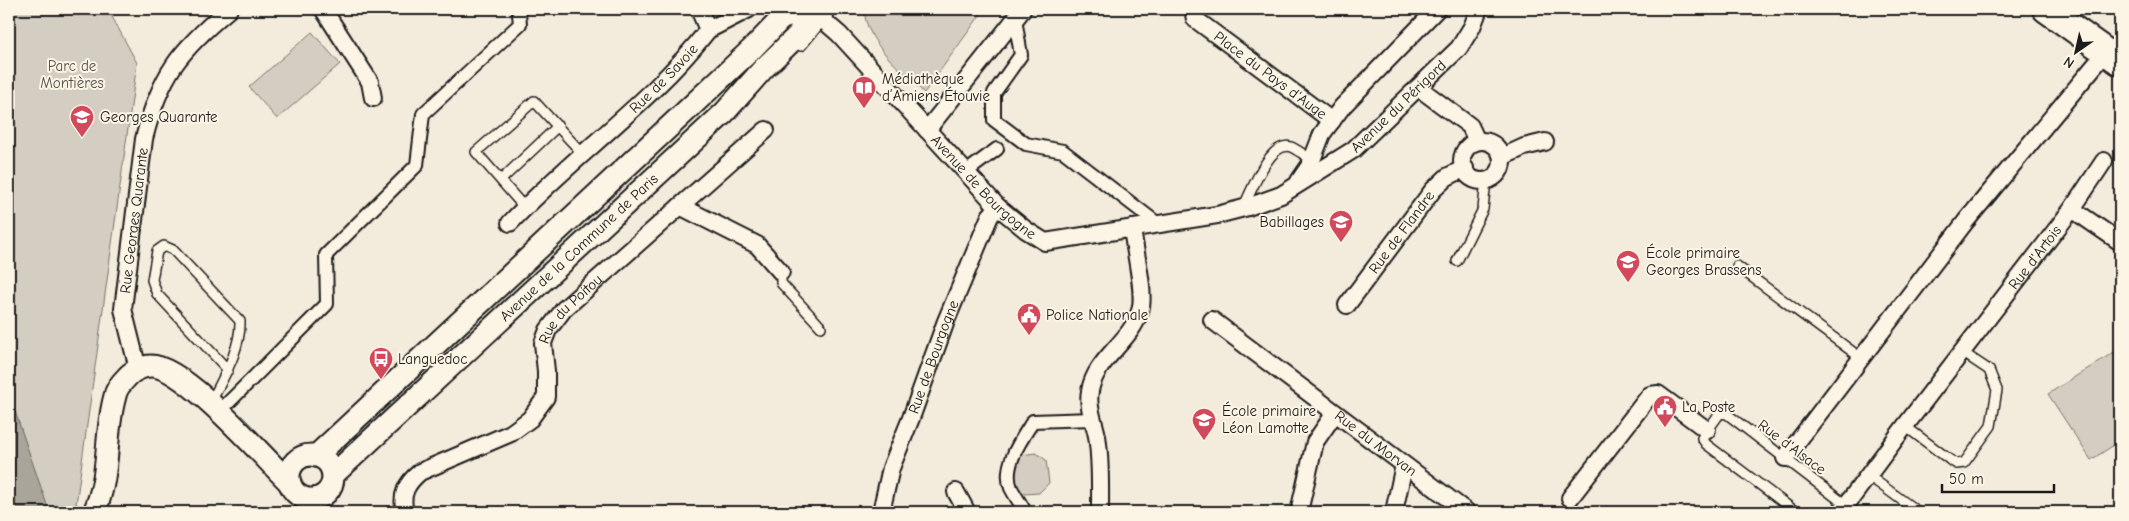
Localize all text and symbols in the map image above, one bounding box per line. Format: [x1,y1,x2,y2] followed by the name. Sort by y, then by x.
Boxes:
[1210,27,1331,123] street label: Place du Pays d'Auge
[2052,28,2102,78] north arrow
[625,40,702,117] street label: Rue de Savoie
[2060,53,2078,72] text: N
[1347,56,1450,156] street label: Avenue du Périgord
[40,57,104,92] park label: Parc de Montières
[882,70,990,105] place label: Médiathèque d’Amiens Étouvie
[851,75,877,109] library icon: Médiathèque d’Amiens Étouvie
[69,104,95,138] school or university icon: Georges Quarante
[100,108,218,126] place label: Georges Quarante
[927,131,1040,243] street label: Avenue de Bourgogne
[116,146,152,294] street label: Rue Georges Quarante
[496,170,662,325] street label: Avenue de la Commune de Paris
[1365,187,1439,277] street label: Rue de Flandre
[1328,209,1354,243] school or university icon: Babillages
[1260,213,1324,231] place label: Babillages
[2004,222,2065,293] street label: Rue d'Artois
[1646,243,1762,279] place label: École primaire Georges Brassens
[1615,249,1641,283] school or university icon: École primaire Georges Brassens
[535,270,606,346] street label: Rue du Poitou
[904,297,963,416] street label: Rue de Bourgogne
[1016,302,1042,336] public building icon: Police Nationale
[1046,306,1149,324] place label: Police Nationale
[368,346,394,380] bus stop icon: Languedoc
[398,350,468,368] place label: Languedoc
[1652,394,1678,428] public building icon: La Poste
[1682,398,1736,416] place label: La Poste
[1222,401,1317,437] place label: École primaire Léon Lamotte
[1191,407,1217,441] school or university icon: École primaire Léon Lamotte
[1331,407,1420,480] street label: Rue du Morvan
[1754,416,1830,479] street label: Rue d'Alsace
[1942,461,2054,493] scale bar
[1949,470,1984,488] text: 50 m

